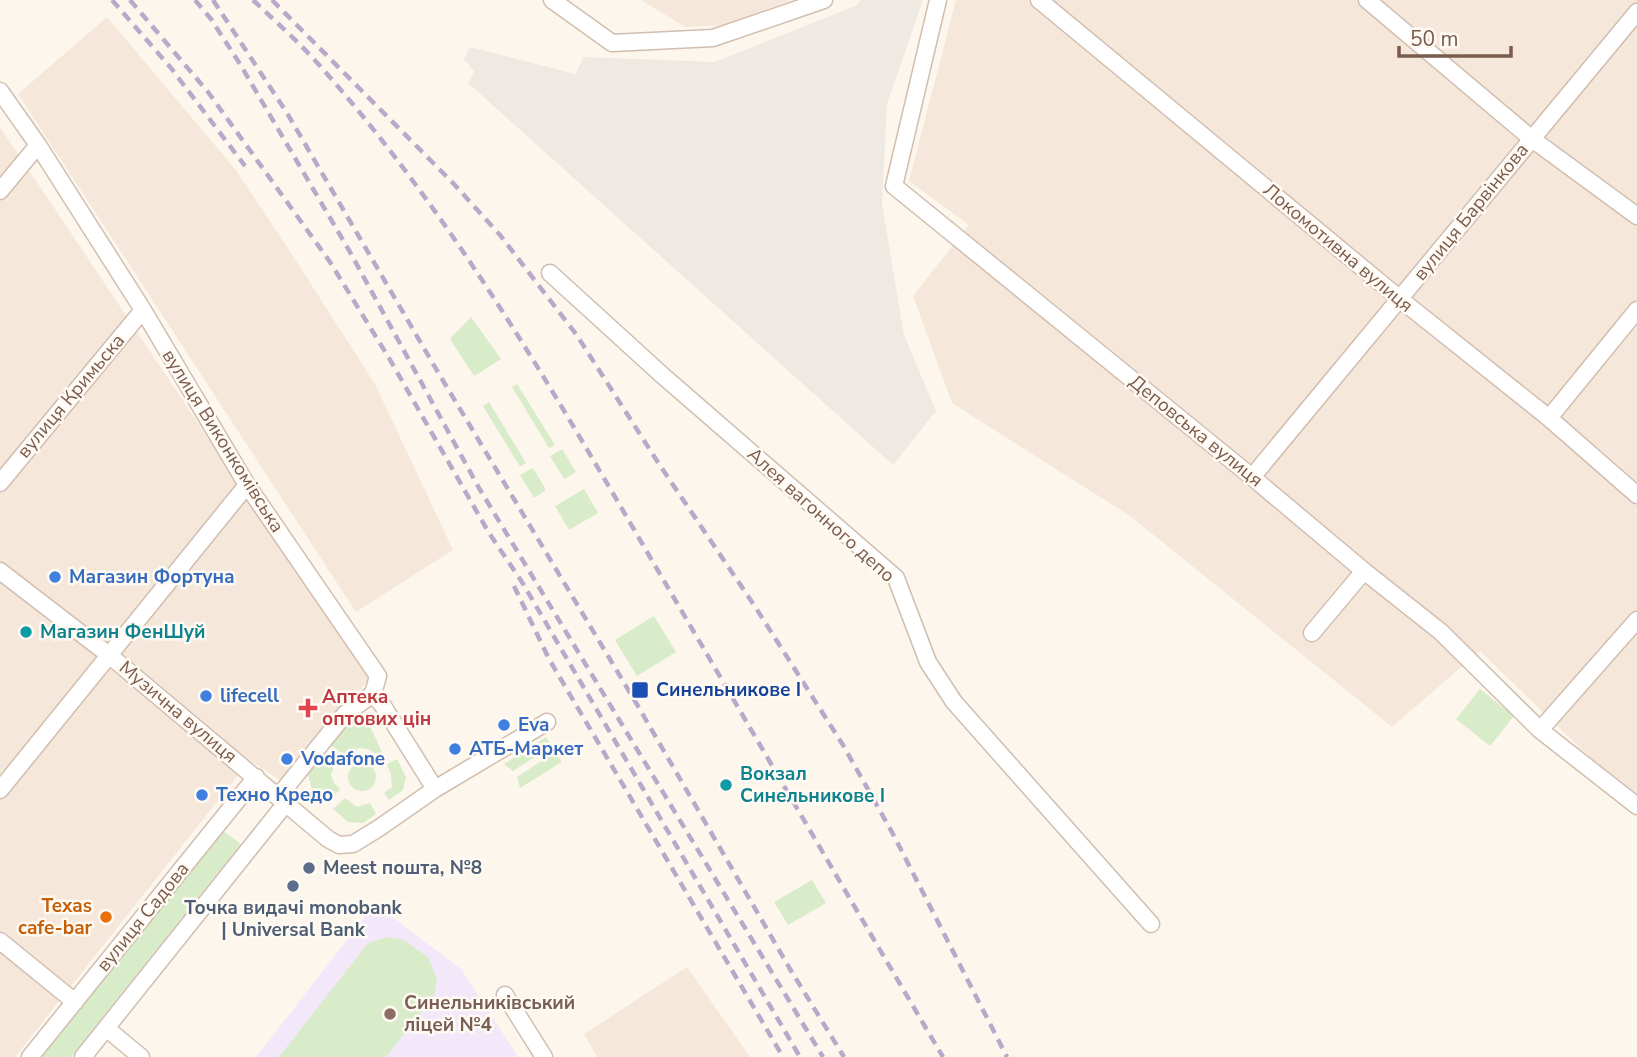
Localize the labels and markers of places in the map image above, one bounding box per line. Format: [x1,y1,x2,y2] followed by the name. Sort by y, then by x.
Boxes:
[69,564,235,590] place label: Магазин Фортуна
[47,569,63,585] marker: Магазин Фортуна
[40,619,206,645] place label: Магазин ФенШуй
[18,624,34,640] marker: Магазин ФенШуй
[656,677,801,703] place label: Синельникове І
[630,680,650,700] marker: Синельникове І
[220,683,279,709] place label: lifecell
[322,684,431,732] place label: Аптека оптових цін
[198,688,214,704] marker: lifecell
[300,700,316,716] marker: Аптека оптових цін
[518,712,549,738] place label: Eva
[496,717,512,733] marker: Eva
[469,736,583,762] place label: АТБ-Маркет
[447,741,463,757] marker: АТБ-Маркет
[300,746,385,772] place label: Vodafone
[279,751,295,767] marker: Vodafone
[740,761,885,809] place label: Вокзал Синельникове І
[718,777,734,793] marker: Вокзал Синельникове І
[216,782,333,808] place label: Техно Кредо
[194,787,210,803] marker: Техно Кредо
[323,855,482,881] place label: Meest пошта, №8
[301,860,317,876] marker: Meest пошта, №8
[285,878,301,894] marker: Точка видачі monobank | Universal Bank
[18,893,93,941] place label: Texas cafe-bar
[184,895,403,943] place label: Точка видачі monobank | Universal Bank
[98,909,114,925] marker: Texas cafe-bar
[404,990,575,1038] place label: Синельниківський ліцей №4
[382,1006,398,1022] marker: Синельниківський ліцей №4

